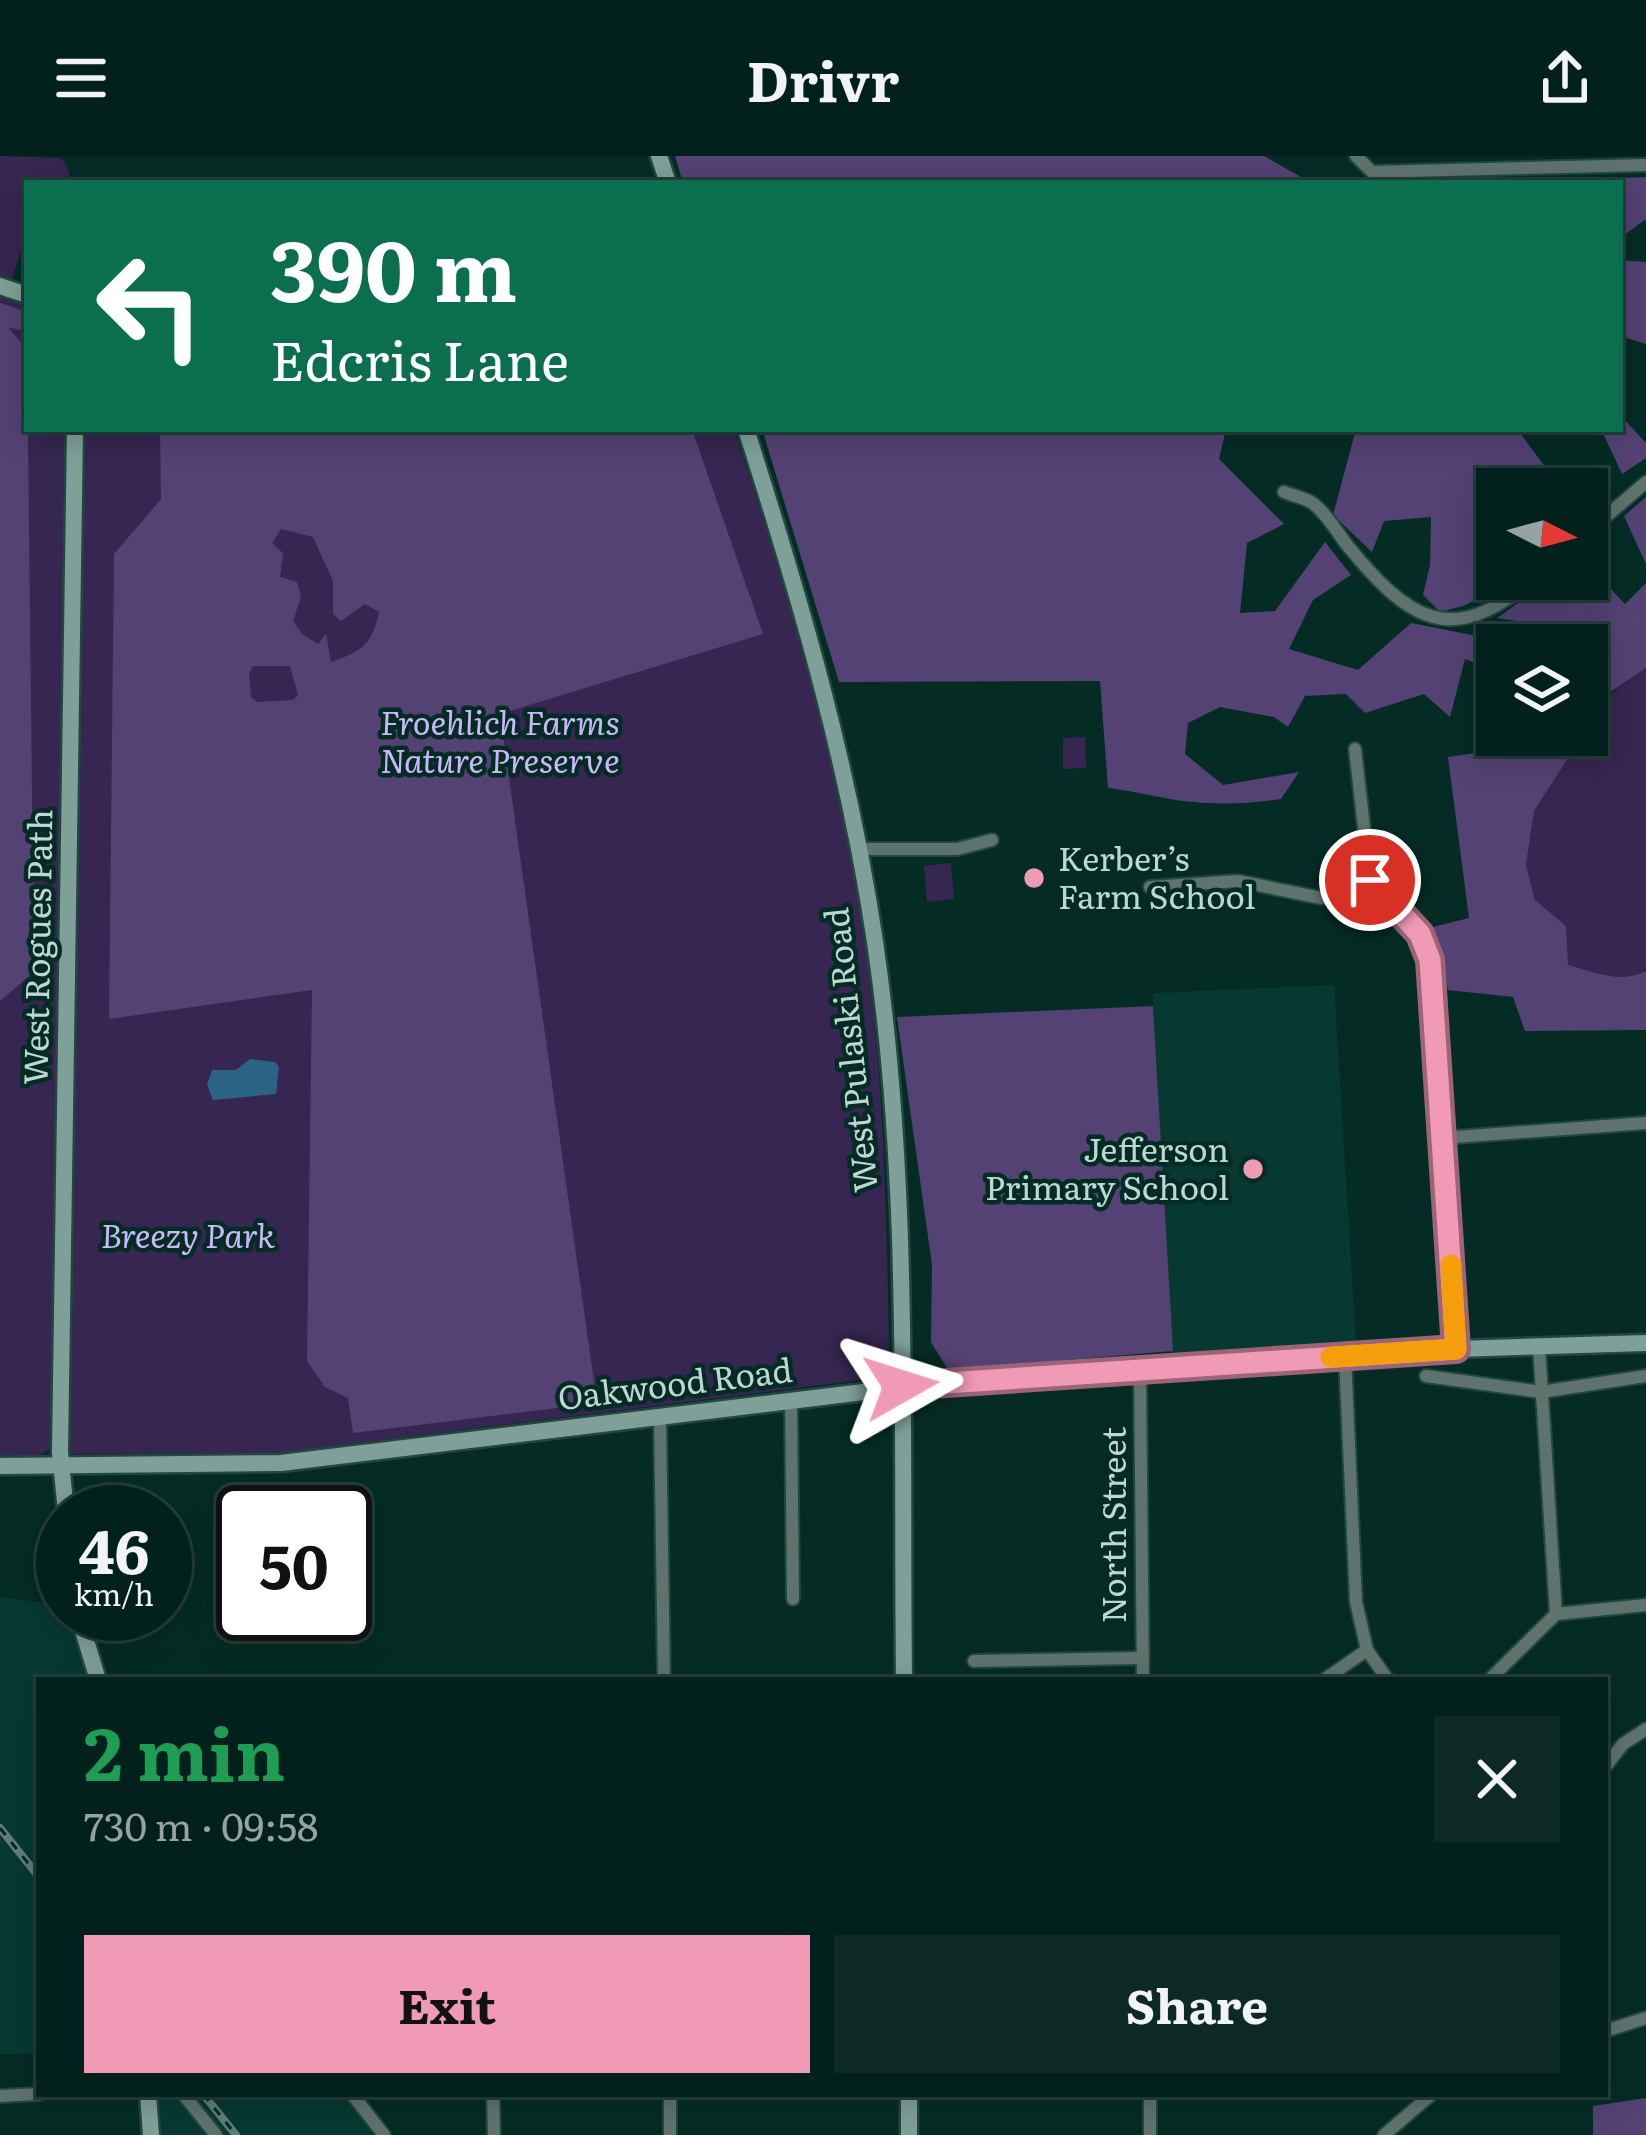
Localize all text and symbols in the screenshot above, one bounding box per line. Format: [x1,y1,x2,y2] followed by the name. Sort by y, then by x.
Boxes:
[747,38,899,119] text: Drivr
[48,45,114,111] icon: menu
[1532,45,1598,111] icon: share
[270,203,517,328] text: 390 m
[72,228,228,384] icon: left
[270,317,569,398] text: Edcris Lane
[1476,468,1608,600] north arrow
[1476,468,1608,756] map controls
[1476,624,1608,756] button: layers
[380,696,620,783] park label: Froehlich Farms Nature Preserve
[9,809,62,1085] street label: West Rogues Path
[1319,829,1421,931] pin
[1058,832,1256,919] place label: Kerber’s Farm School
[1337,847,1403,913] icon: arrive
[1021,865,1047,891] marker: Kerber’s Farm School
[809,905,888,1195] street label: West Pulaski Road
[985,1123,1229,1210] place label: Jefferson Primary School
[1240,1156,1266,1182] marker: Jefferson Primary School
[101,1209,275,1258] park label: Breezy Park
[838,1323,964,1449] position arrow
[555,1343,795,1420] street label: Oakwood Road
[1087,1426,1136,1623] street label: North Street
[216,1485,372,1641] speed limit sign: 50
[78,1503,150,1592] text: 46
[74,1571,154,1615] text: km/h
[84,1696,285,1803] text: 2 min
[1434,1716,1560,1842] button: close
[84,1795,319,1853] text: 730 m · 09:58
[84,1935,810,2073] button: Exit
[834,1935,1560,2073] button: Share

